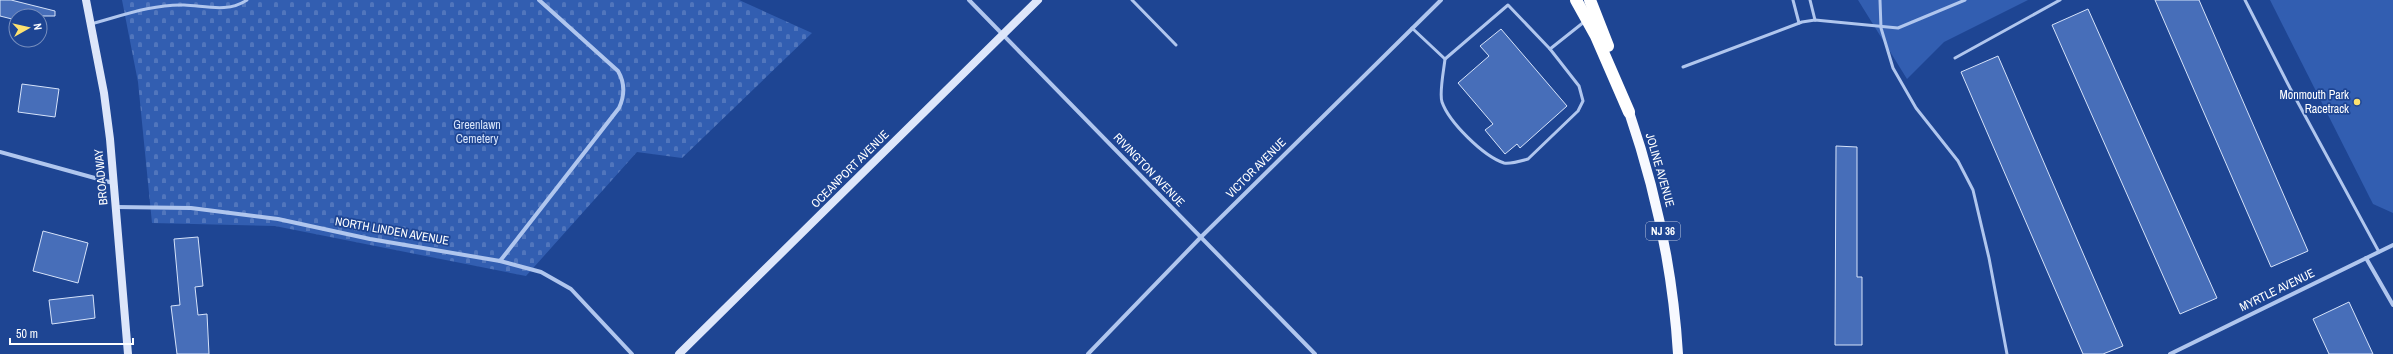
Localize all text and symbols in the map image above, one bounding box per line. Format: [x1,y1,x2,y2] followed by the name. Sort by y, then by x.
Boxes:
[8,8,48,48] north arrow
[31,22,45,31] text: N
[2280,87,2349,117] place label: Monmouth Park Racetrack
[2352,97,2362,107] marker: Monmouth Park Racetrack
[453,117,501,147] park label: Greenlawn Cemetery
[808,127,892,211] street label: OCEANPORT AVENUE
[1110,130,1188,210] street label: RIVINGTON AVENUE
[1642,131,1678,209] street label: JOLINE AVENUE
[1222,134,1290,202] street label: VICTOR AVENUE
[91,148,111,206] street label: BROADWAY
[334,213,450,249] street label: NORTH LINDEN AVENUE
[1646,222,1680,240] road number: NJ 36
[2237,265,2317,315] street label: MYRTLE AVENUE
[10,320,133,346] scale bar
[16,326,38,342] text: 50 m

